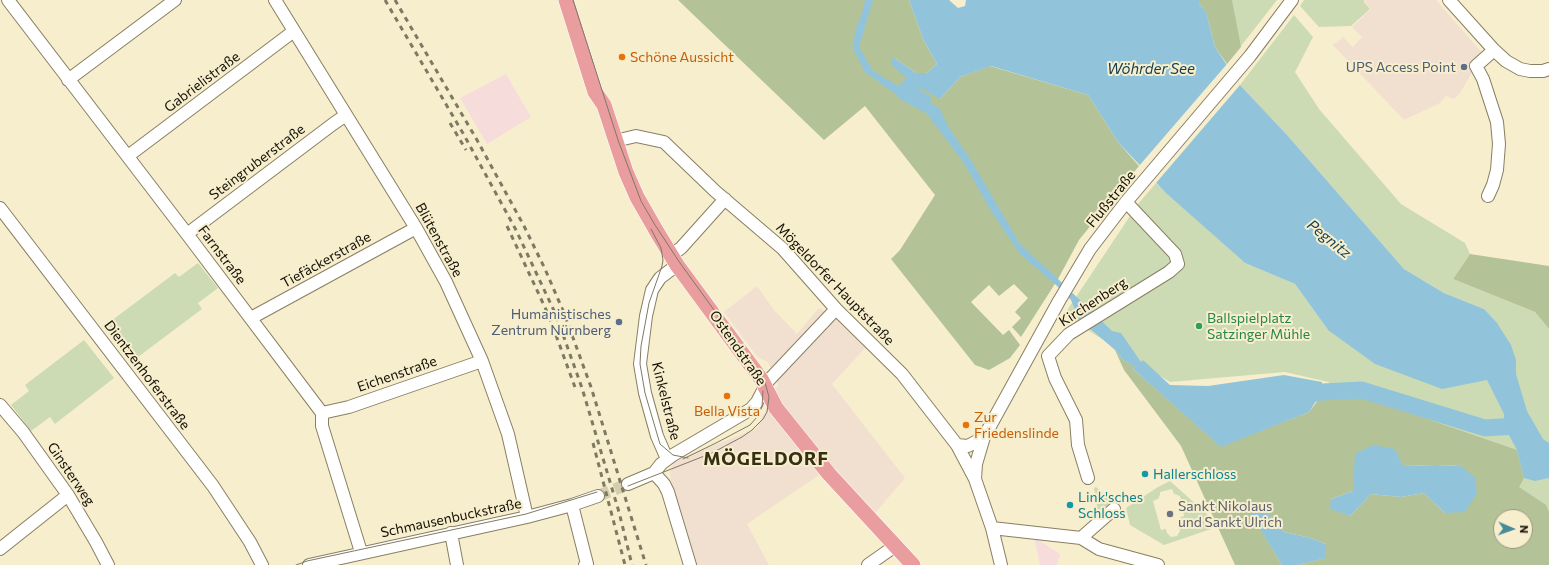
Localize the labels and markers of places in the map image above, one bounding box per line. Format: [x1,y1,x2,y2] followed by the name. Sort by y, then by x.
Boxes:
[630,49,734,65] place label: Schöne Aussicht
[617,52,627,62] marker: Schöne Aussicht
[1346,59,1456,75] place label: UPS Access Point
[1459,62,1469,72] marker: UPS Access Point
[491,306,611,338] place label: Humanistisches Zentrum Nürnberg
[1207,310,1310,342] place label: Ballspielplatz Satzinger Mühle
[614,317,624,327] marker: Humanistisches Zentrum Nürnberg
[1194,321,1204,331] marker: Ballspielplatz Satzinger Mühle
[722,391,732,401] marker: Bella Vista
[694,403,760,419] place label: Bella Vista
[974,409,1059,442] place label: Zur Friedenslinde
[961,420,971,430] marker: Zur Friedenslinde
[1153,466,1236,482] place label: Hallerschloss
[1140,469,1150,479] marker: Hallerschloss
[1078,489,1143,522] place label: Link'sches Schloss
[1178,498,1282,530] place label: Sankt Nikolaus und Sankt Ulrich
[1065,500,1075,510] marker: Link'sches Schloss
[1165,509,1175,519] marker: Sankt Nikolaus und Sankt Ulrich

